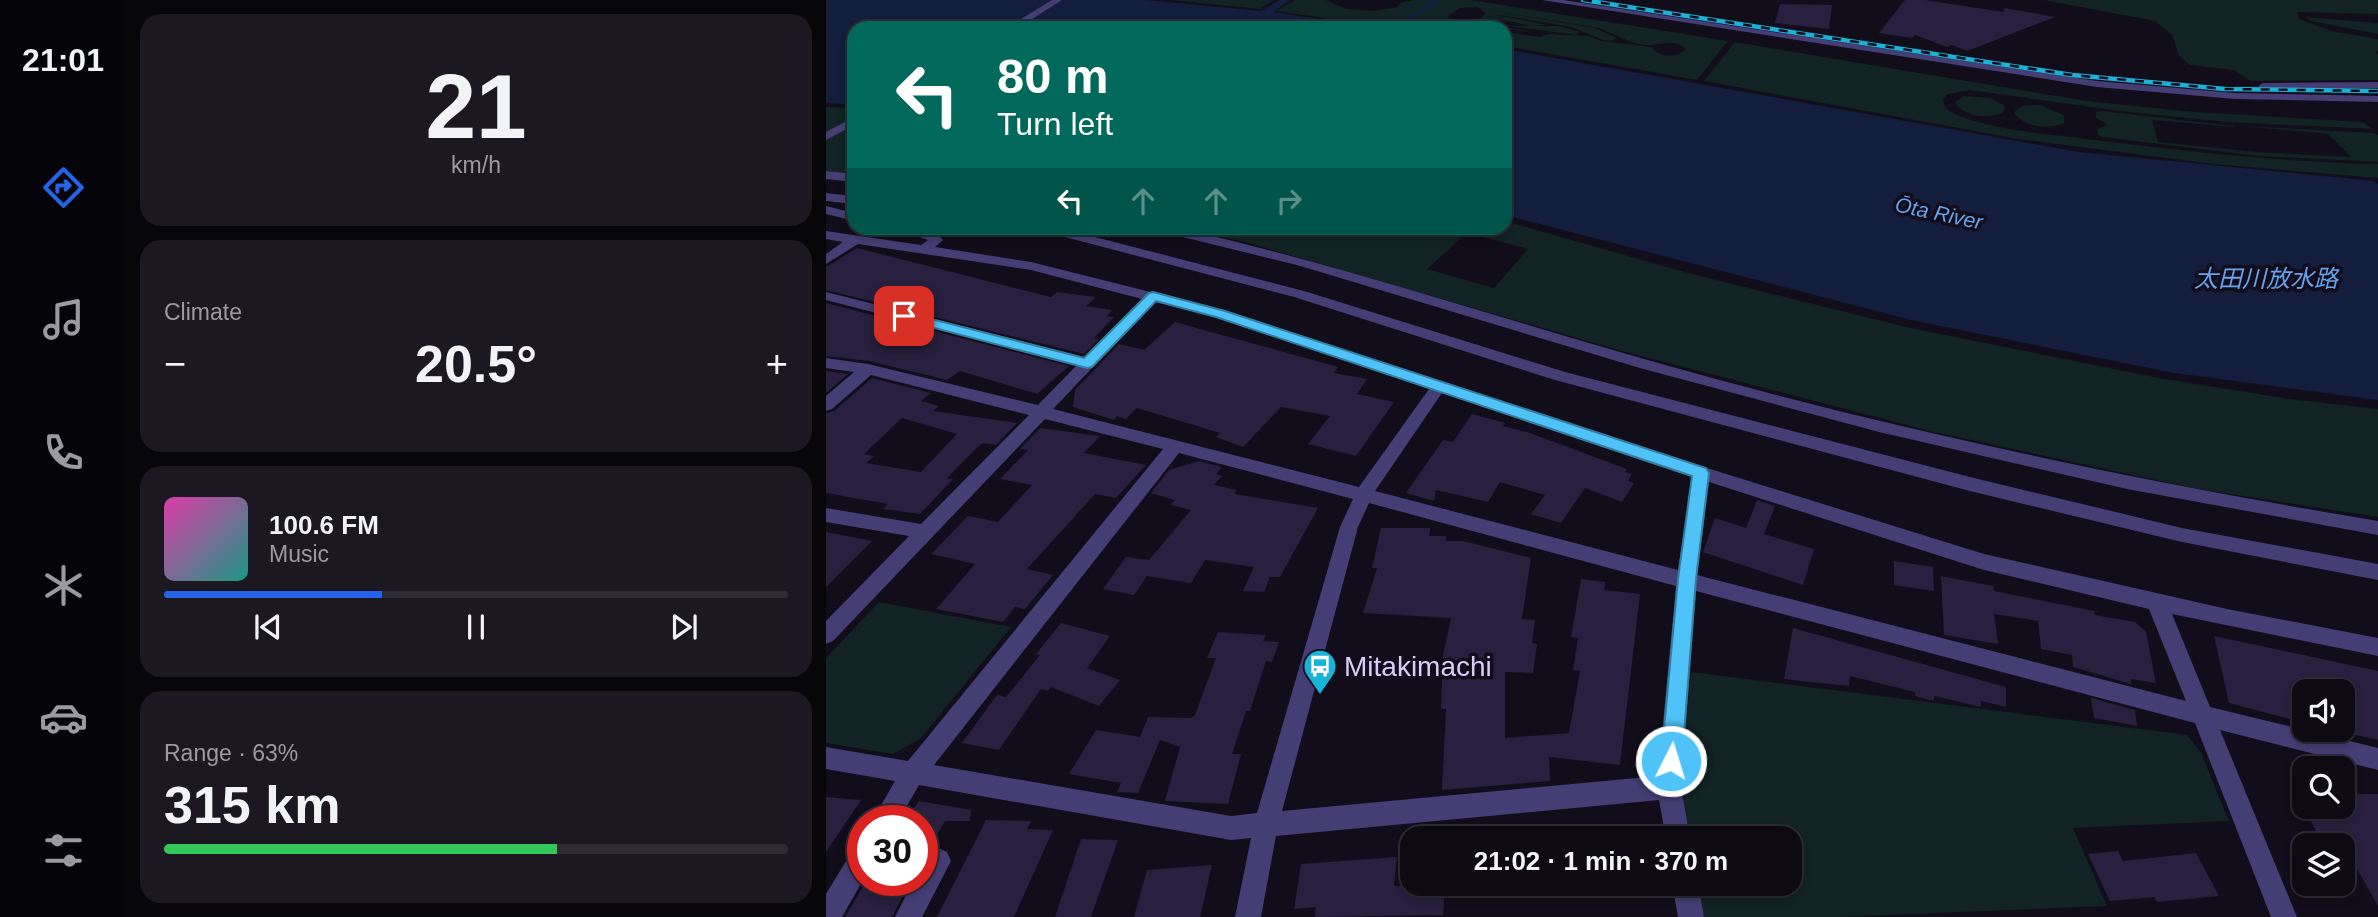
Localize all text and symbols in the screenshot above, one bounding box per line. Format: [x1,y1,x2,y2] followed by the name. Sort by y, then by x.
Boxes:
[22,42,104,78] text: 21:01
[882,49,973,140] icon: left
[997,49,1109,103] text: 80 m
[425,56,527,157] text: 21
[997,106,1113,142] text: Turn left
[451,152,501,178] text: km/h
[39,163,88,212] icon: directions
[1051,182,1089,220] icon: left
[1124,182,1162,220] icon: ahead
[1197,182,1235,220] icon: ahead
[1270,182,1308,220] icon: right
[1893,193,1986,234] water label: Ōta River
[2194,265,2340,292] water label: 太田川放水路
[874,286,934,346] pin
[39,295,88,344] icon: music
[885,297,923,335] icon: arrive
[164,299,242,325] text: Climate
[415,335,537,393] text: 20.5°
[164,343,186,385] text: −
[766,343,788,385] text: +
[39,428,88,477] icon: phone
[269,510,379,540] text: 100.6 FM
[269,541,329,567] text: Music
[39,561,88,610] icon: climate
[249,608,287,646] icon: previous
[457,608,495,646] icon: pause
[665,608,703,646] icon: next
[1301,647,1339,696] bus stop icon: Mitakimachi
[1344,651,1492,682] place label: Mitakimachi
[2292,679,2355,896] map controls
[2292,679,2355,742] button: sound
[39,693,88,742] icon: car
[1634,724,1708,798] position arrow
[164,740,298,766] text: Range · 63%
[2292,756,2355,819] button: search
[164,776,340,834] text: 315 km
[847,805,938,896] speed limit sign: 30
[39,826,88,875] icon: filters
[2292,833,2355,896] button: layers
[1474,846,1728,876] text: 21:02 · 1 min · 370 m

